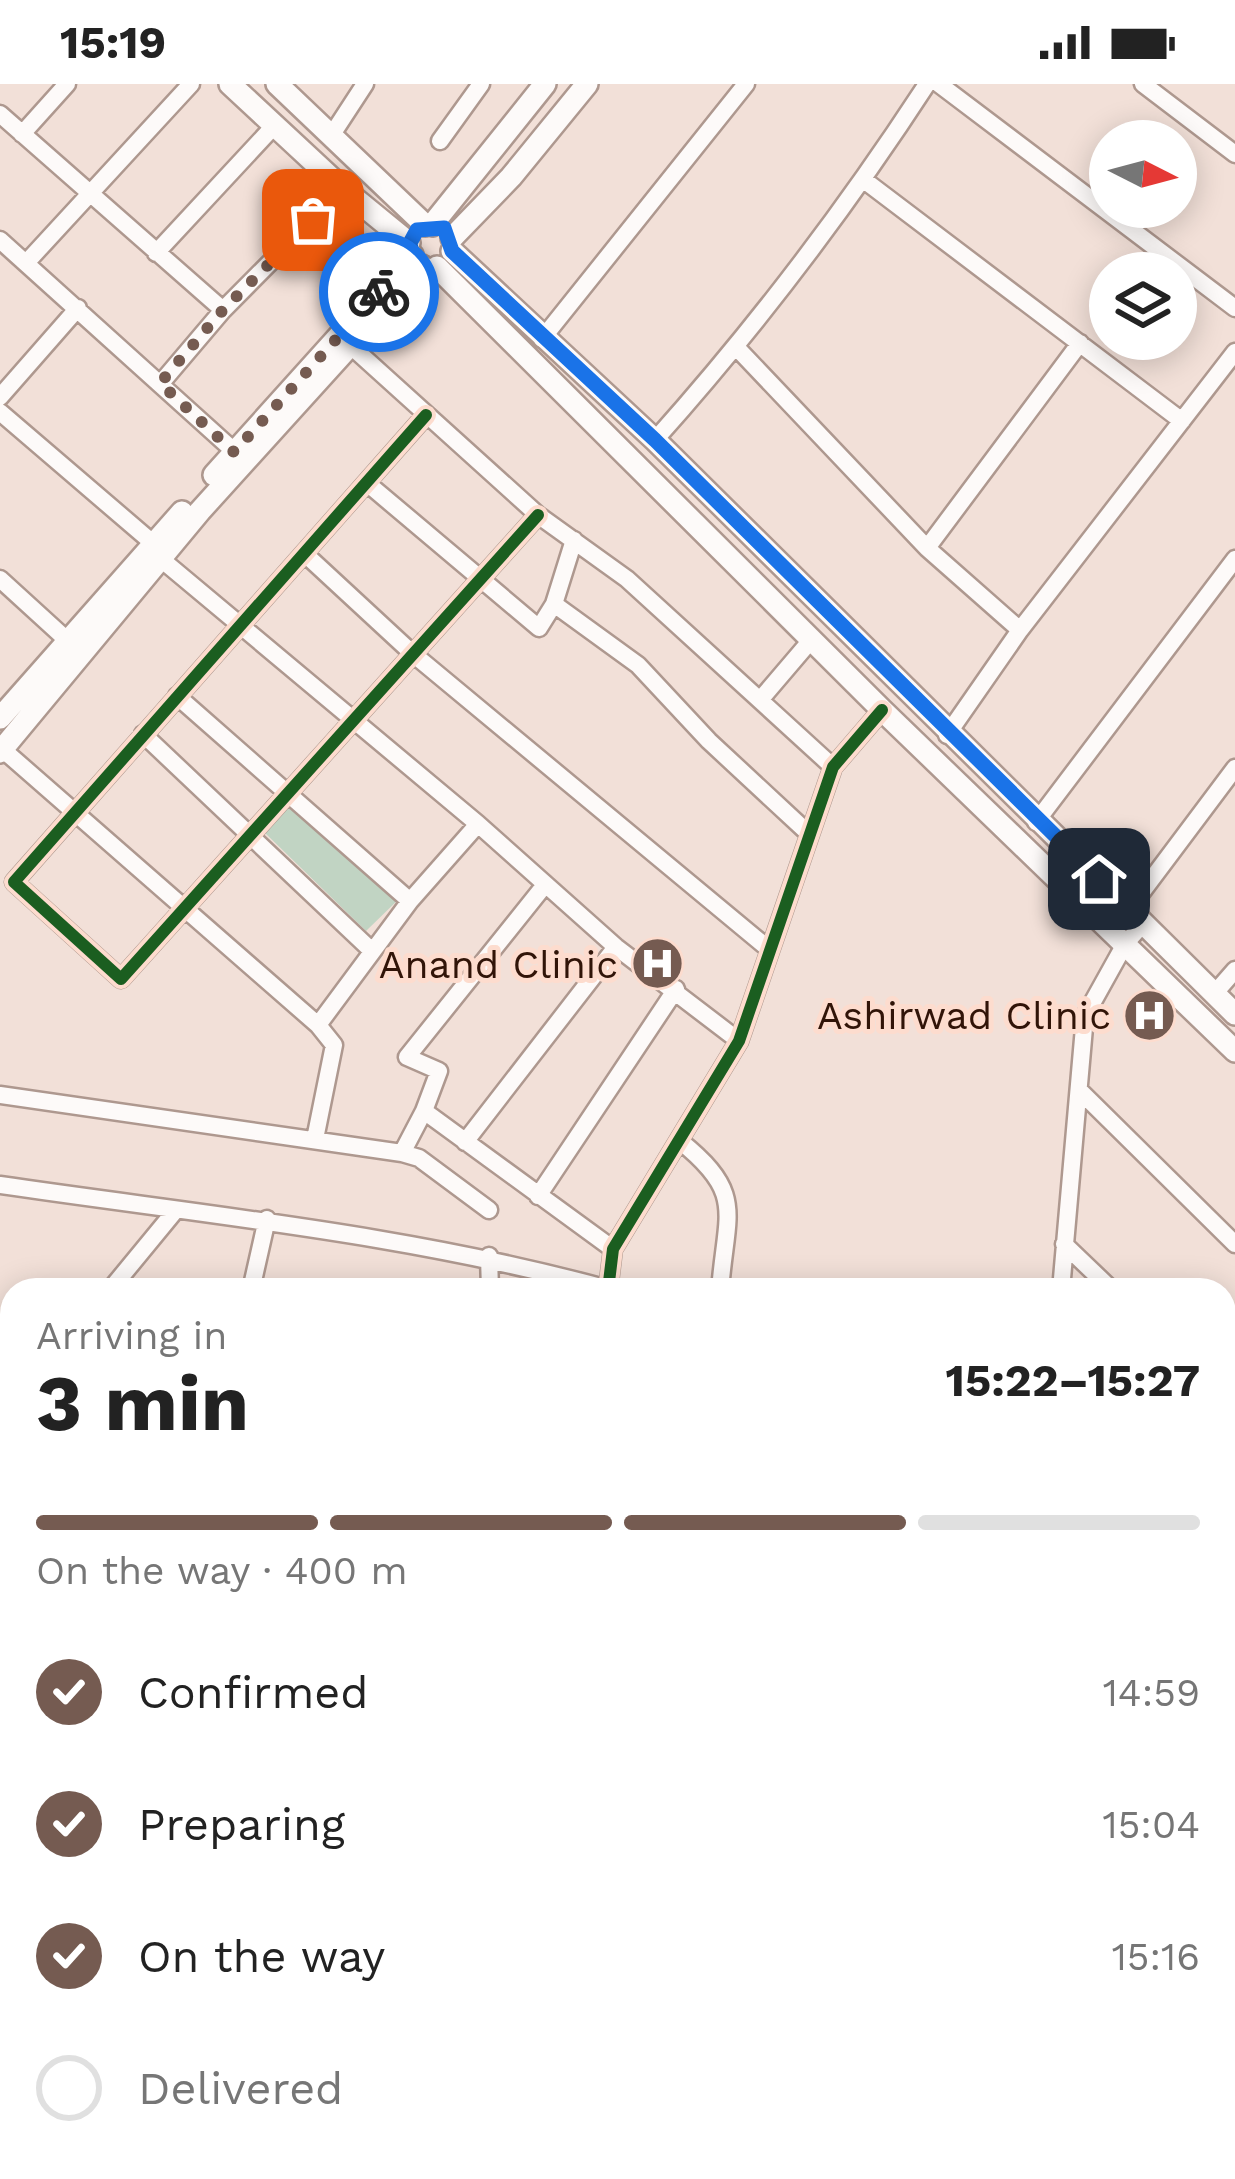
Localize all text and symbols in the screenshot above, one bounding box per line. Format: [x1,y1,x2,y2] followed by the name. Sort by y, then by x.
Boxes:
[60,16,166,69] text: 15:19
[1089,120,1197,228] north arrow
[1089,120,1197,360] map controls
[262,169,364,271] pin
[280,187,346,253] icon: bag
[319,232,439,352] courier
[1089,252,1197,360] button: layers
[346,259,412,325] icon: bike
[1048,828,1150,930] pin
[1066,846,1132,912] icon: home
[629,936,685,992] hospital icon: Anand Clinic
[379,942,618,987] place label: Anand Clinic
[1122,987,1178,1043] hospital icon: Ashirwad Clinic
[817,993,1111,1038] place label: Ashirwad Clinic
[36,1313,227,1358] text: Arriving in
[946,1354,1200,1407] text: 15:22–15:27
[36,1357,249,1449] text: 3 min
[36,1548,408,1593] text: On the way · 400 m
[36,1659,102,1725] icon: check
[138,1666,369,1719] text: Confirmed
[1103,1670,1200,1715] text: 14:59
[36,1791,102,1857] icon: check
[138,1798,345,1851] text: Preparing
[1102,1802,1200,1847] text: 15:04
[36,1923,102,1989] icon: check
[138,1930,385,1983] text: On the way
[1112,1934,1200,1979] text: 15:16
[138,2062,343,2115] text: Delivered

